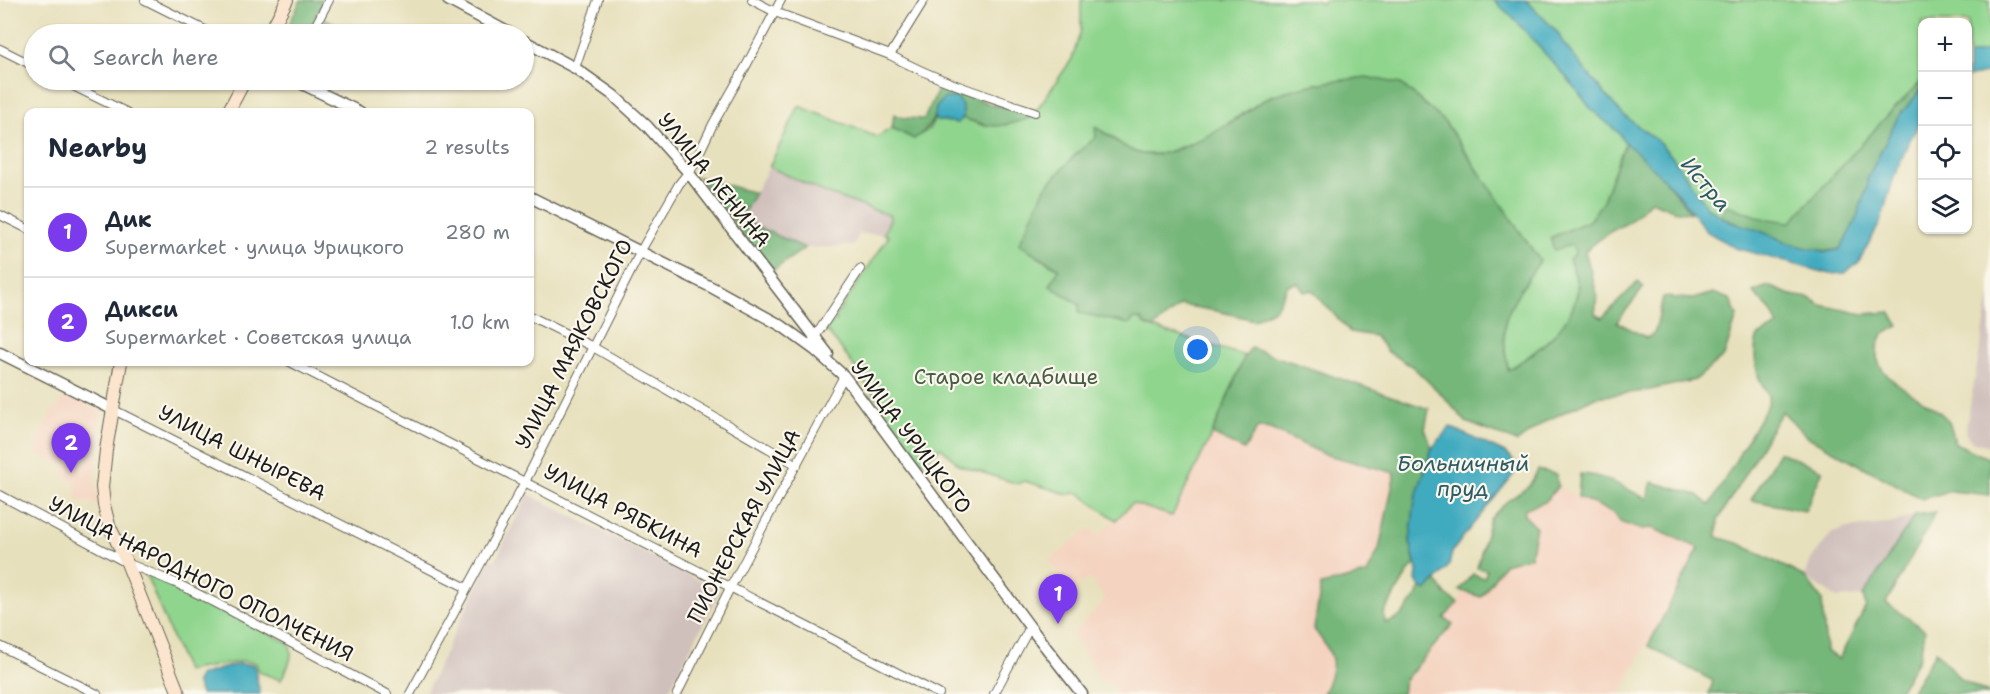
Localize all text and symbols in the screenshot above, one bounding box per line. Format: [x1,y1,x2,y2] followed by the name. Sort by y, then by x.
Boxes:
[1918,18,1972,234] map controls
[1918,18,1972,72] button: +
[24,24,534,90] search box
[45,41,78,74] icon: search
[93,43,219,72] text: Search here
[1918,72,1972,126] button: −
[651,107,777,253] street label: УЛИЦА ЛЕНИНА
[1918,126,1972,180] button: locate
[48,130,147,165] text: Nearby
[424,134,510,160] text: 2 results
[1674,150,1738,218] water label: Истра
[1918,180,1972,234] button: layers
[105,205,152,234] text: Дик
[63,219,72,245] text: 1
[445,219,510,245] text: 280 m
[105,234,404,260] text: Supermarket · улица Урицкого
[509,234,639,454] street label: УЛИЦА МАЯКОВСКОГО
[105,295,178,324] text: Дикси
[61,309,75,335] text: 2
[450,309,510,335] text: 1.0 km
[105,324,412,350] text: Supermarket · Советская улица
[1183,335,1212,364] your location
[844,355,978,519] street label: УЛИЦА УРИЦКОГО
[914,363,1098,391] park label: Старое кладбище
[153,399,331,507] street label: УЛИЦА ШНЫРЕВА
[52,424,90,473] pin: 2
[681,424,807,628] street label: ПИОНЕРСКАЯ УЛИЦА
[1396,449,1530,503] water label: Больничный пруд
[539,457,707,565] street label: УЛИЦА РЯБКИНА
[44,490,358,668] street label: УЛИЦА НАРОДНОГО ОПОЛЧЕНИЯ
[1038,574,1078,624] pin: 1

